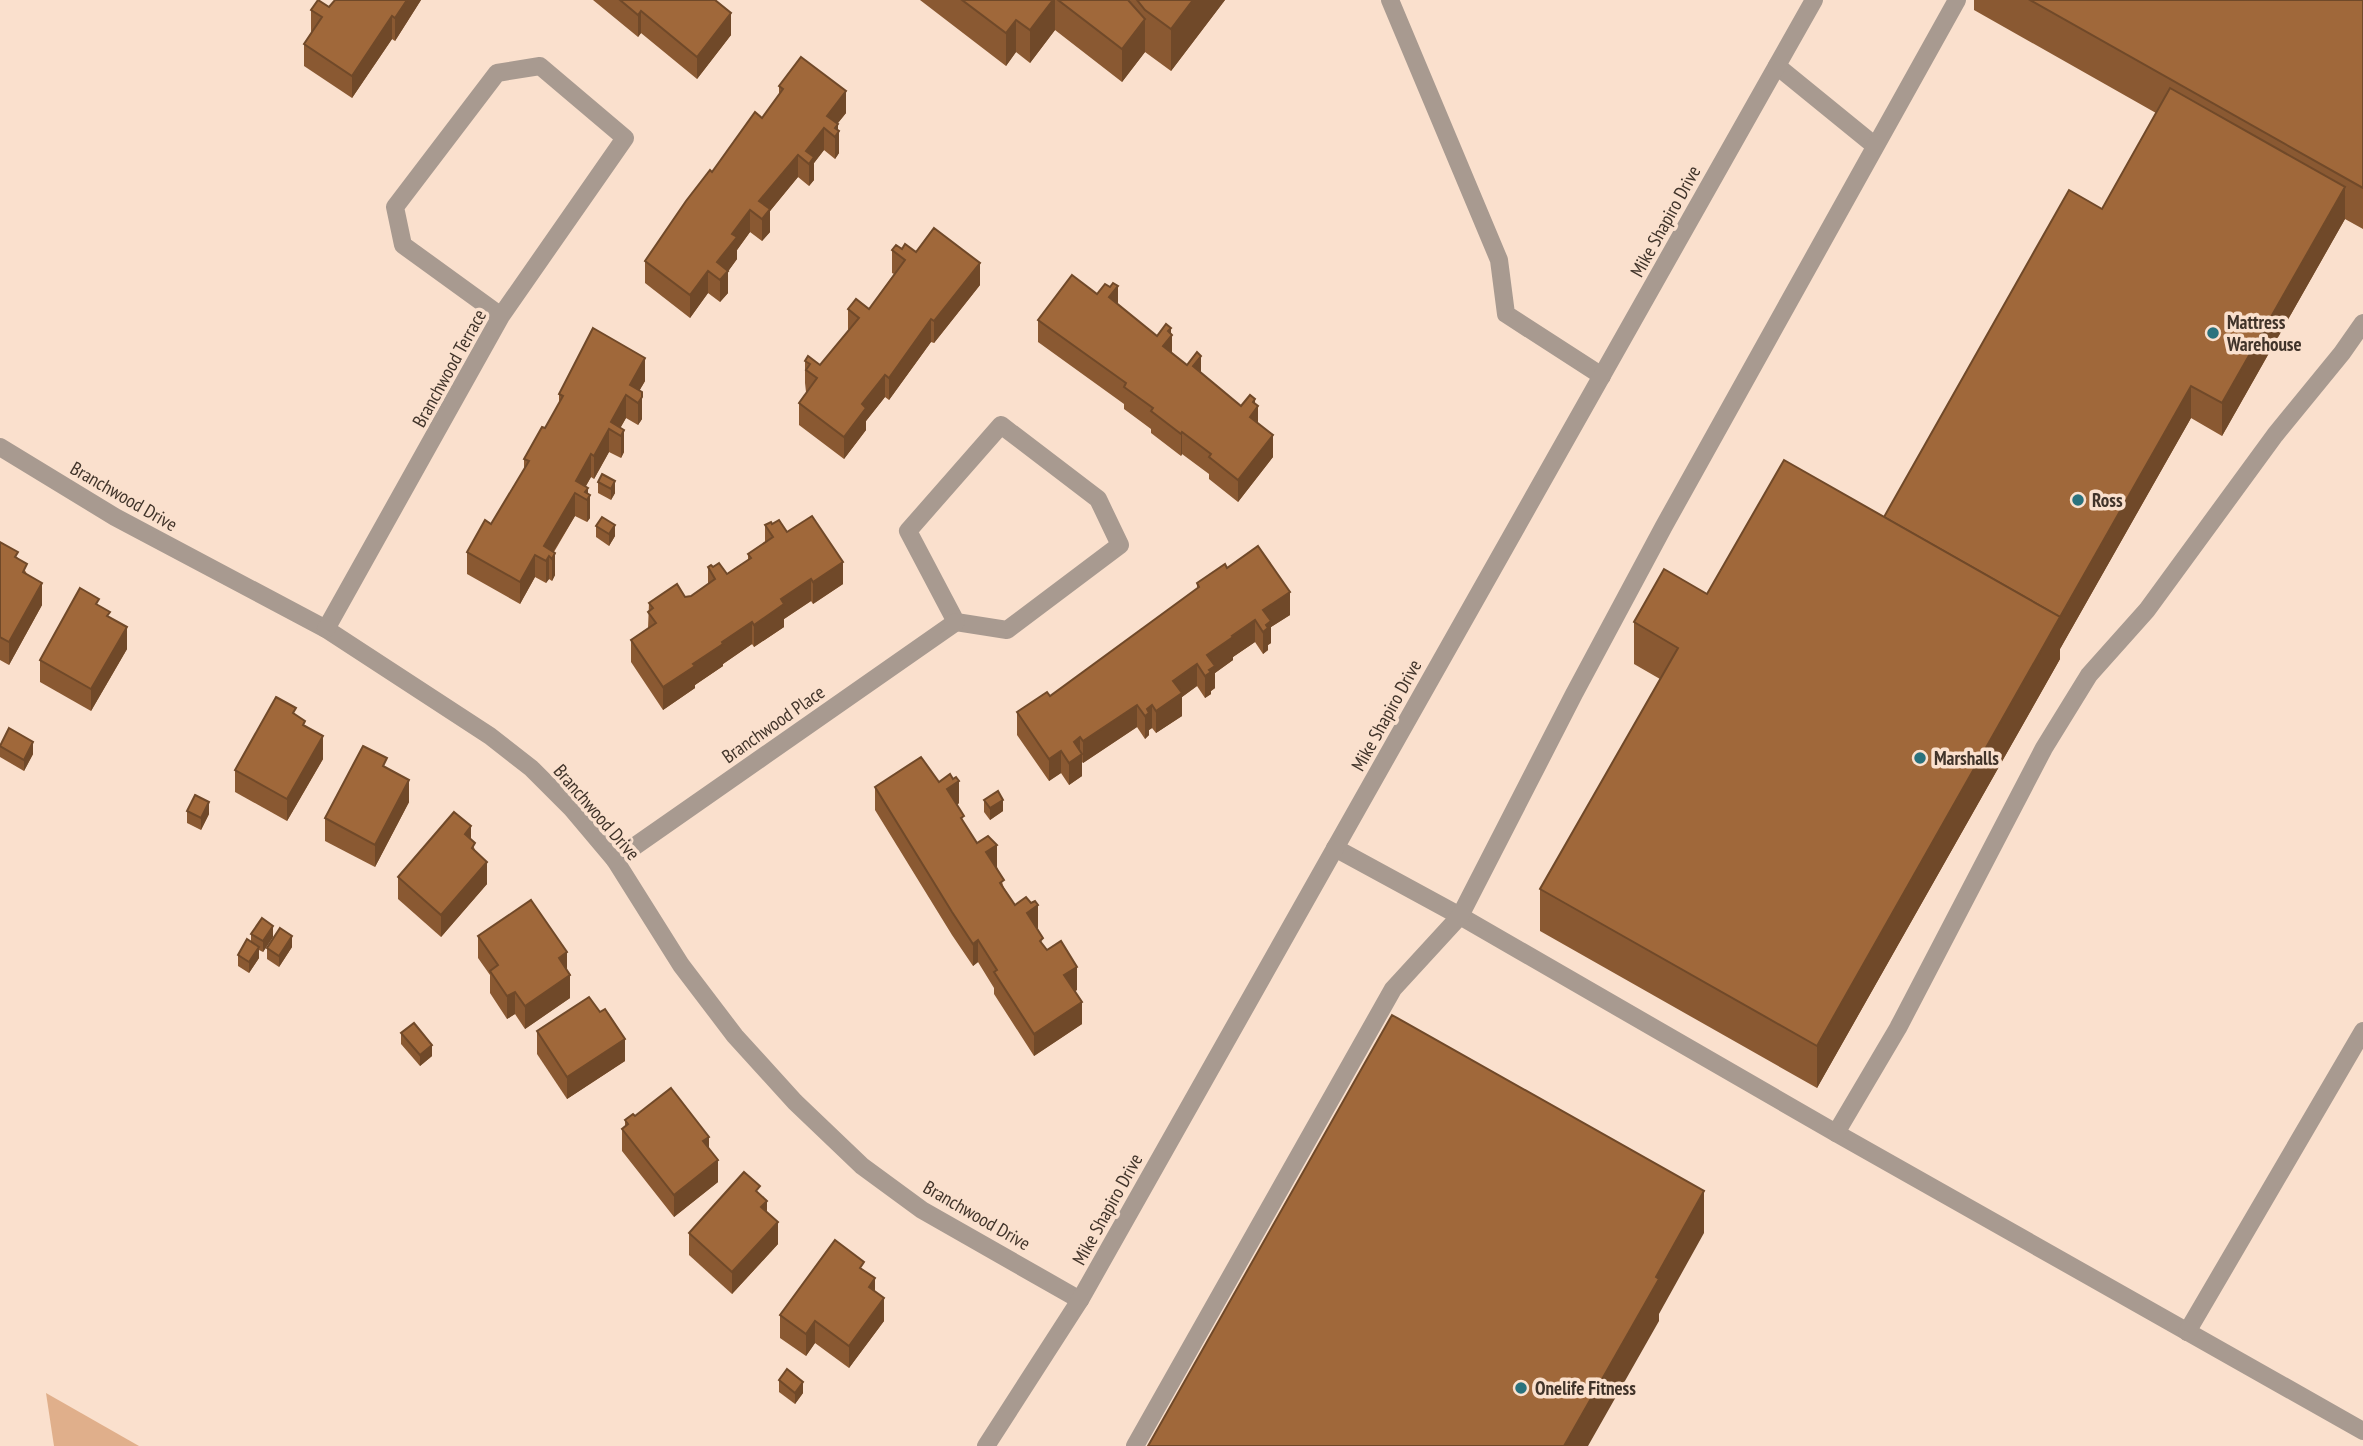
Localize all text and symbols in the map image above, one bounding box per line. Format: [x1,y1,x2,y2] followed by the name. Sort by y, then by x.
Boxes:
[1625,161,1706,281] street label: Mike Shapiro Drive
[407,305,491,431] street label: Branchwood Terrace
[2226,310,2302,356] place label: Mattress Warehouse
[2205,325,2221,341] marker: Mattress Warehouse
[66,456,182,536] street label: Branchwood Drive
[2092,488,2123,512] place label: Ross
[2070,492,2086,508] marker: Ross
[1346,655,1427,775] street label: Mike Shapiro Drive
[717,680,829,768] street label: Branchwood Place
[1934,746,1999,770] place label: Marshalls
[1912,750,1928,766] marker: Marshalls
[549,759,645,865] street label: Branchwood Drive
[1067,1149,1148,1269] street label: Mike Shapiro Drive
[919,1175,1035,1255] street label: Branchwood Drive
[1535,1376,1636,1400] place label: Onelife Fitness
[1513,1380,1529,1396] marker: Onelife Fitness

